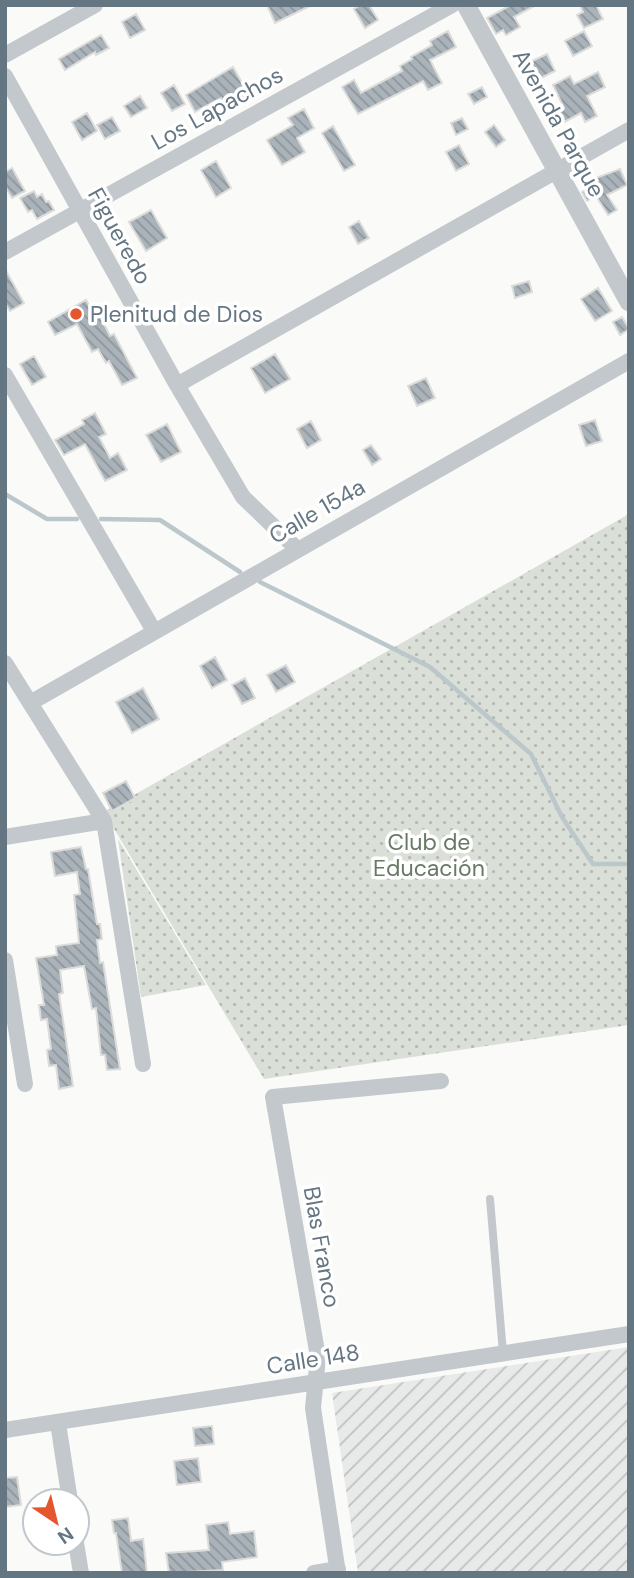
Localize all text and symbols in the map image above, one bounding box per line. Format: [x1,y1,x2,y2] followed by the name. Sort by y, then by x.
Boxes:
[506,44,612,202] street label: Avenida Parque
[146,59,288,157] street label: Los Lapachos
[81,182,159,290] street label: Figueredo
[90,299,263,329] place label: Plenitud de Dios
[68,306,84,322] marker: Plenitud de Dios
[264,471,370,551] street label: Calle 154a
[373,827,485,883] park label: Club de Educación
[297,1184,347,1310] street label: Blas Franco
[264,1337,362,1381] street label: Calle 148
[21,1487,91,1557] north arrow
[53,1521,78,1550] text: N

